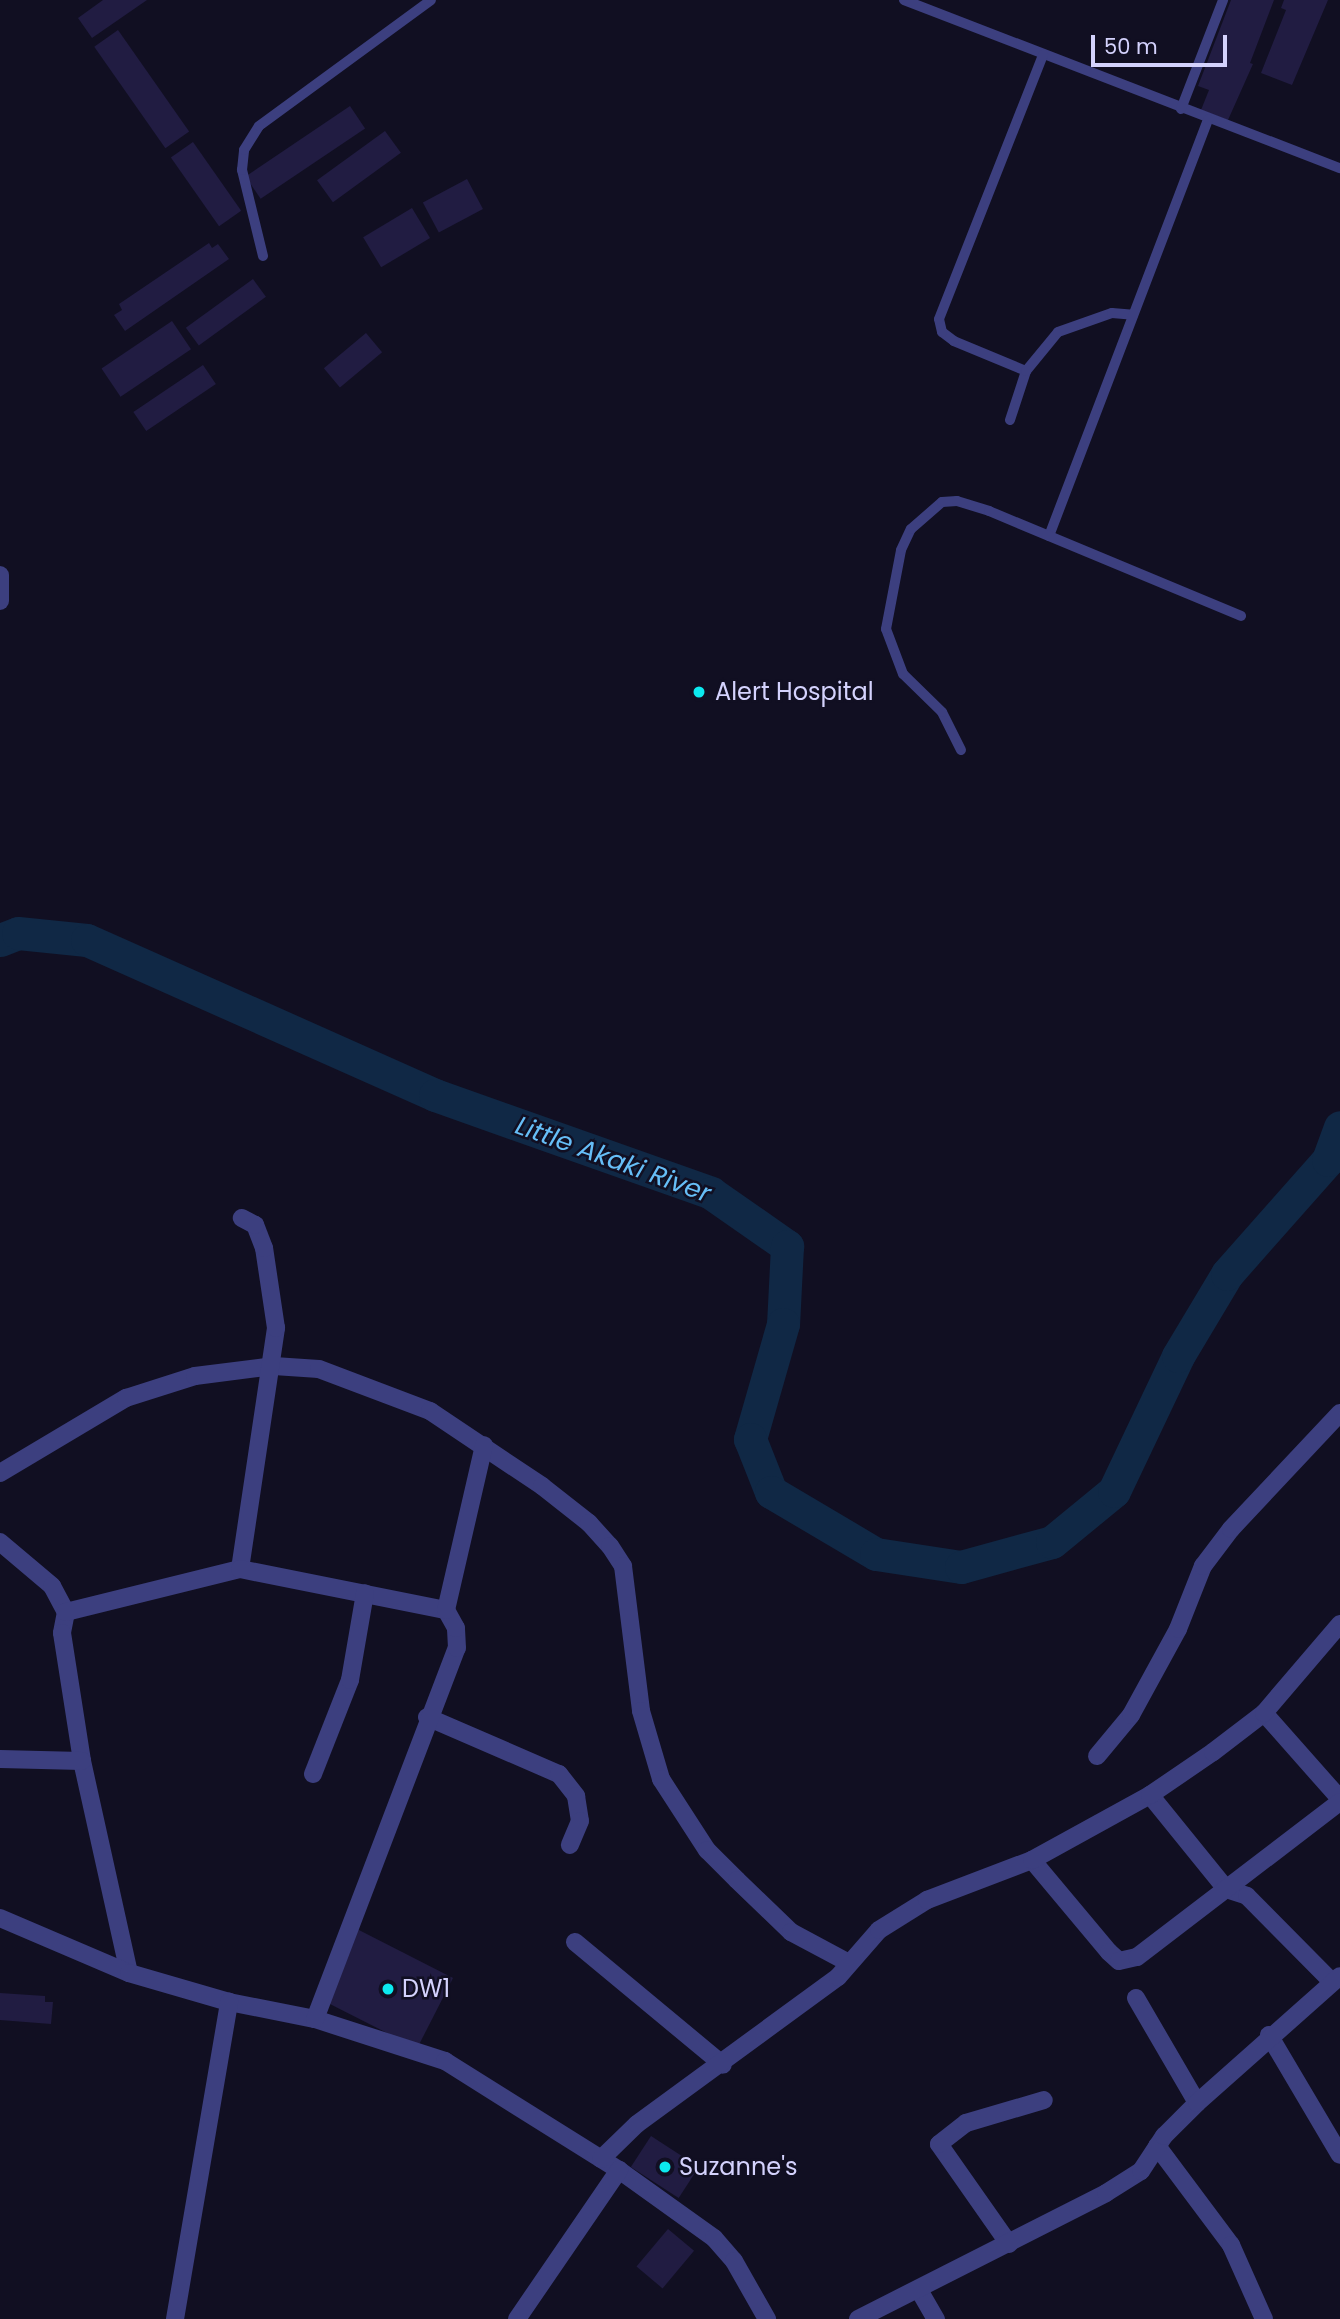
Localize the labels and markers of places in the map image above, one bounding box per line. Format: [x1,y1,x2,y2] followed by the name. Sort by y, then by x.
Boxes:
[715,678,874,706] place label: Alert Hospital
[689,682,709,702] marker: Alert Hospital
[402,1975,450,2003] place label: DW1
[380,1981,396,1997] marker: DW1
[679,2153,798,2181] place label: Suzanne's
[657,2159,673,2175] marker: Suzanne's

